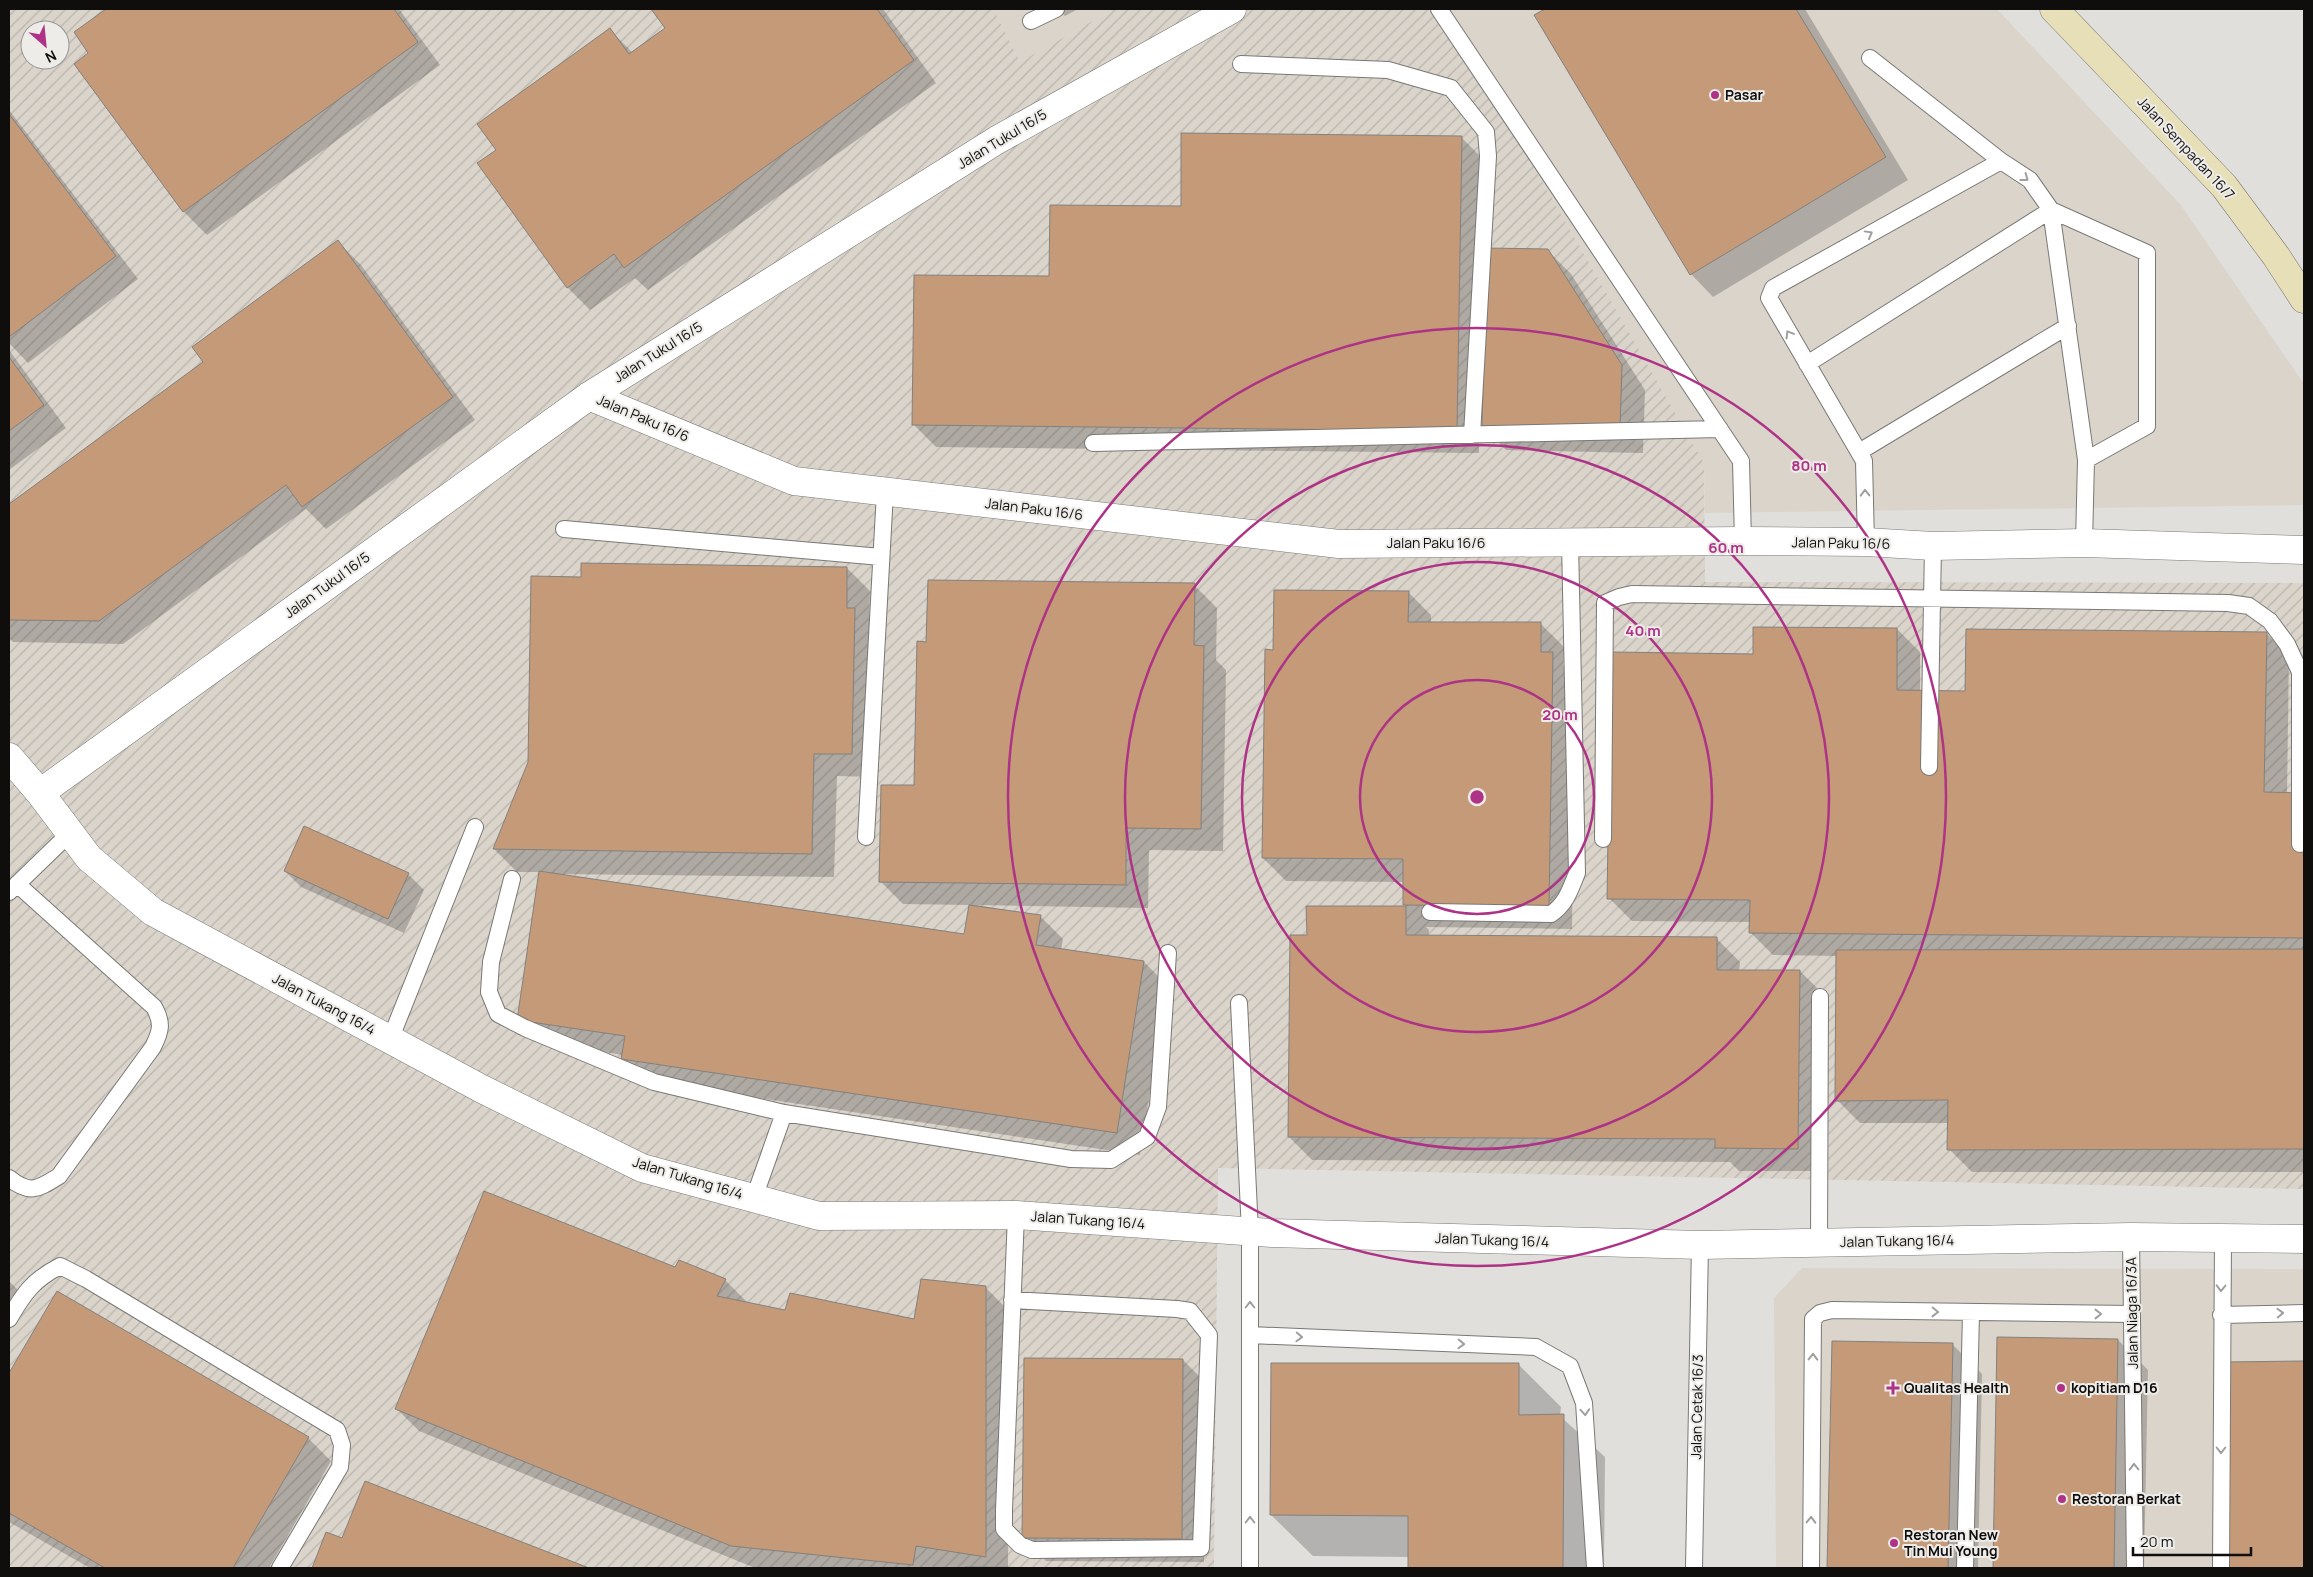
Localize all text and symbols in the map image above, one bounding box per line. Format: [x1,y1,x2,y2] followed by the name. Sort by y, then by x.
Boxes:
[20,20,70,70] north arrow
[42,46,60,68] text: N
[1725,85,1763,104] place label: Pasar
[1709,89,1721,101] marker: Pasar
[2133,92,2239,203] street label: Jalan Sempadan 16/7
[953,104,1050,173] street label: Jalan Tukul 16/5
[2019,172,2029,181] one-way arrow
[1864,231,1873,241] one-way arrow
[610,317,706,386] street label: Jalan Tukul 16/5
[1785,330,1795,339] one-way arrow
[594,390,692,446] street label: Jalan Paku 16/6
[1791,455,1827,476] text: 80 m
[1860,489,1870,496] one-way arrow
[984,493,1084,524] street label: Jalan Paku 16/6
[1792,532,1890,553] street label: Jalan Paku 16/6
[1387,533,1485,552] street label: Jalan Paku 16/6
[1708,537,1744,558] text: 60 m
[280,547,373,622] street label: Jalan Tukul 16/5
[1625,620,1661,641] text: 40 m
[1542,704,1578,725] text: 20 m
[1468,788,1486,806] centre of rings
[269,968,379,1039] street label: Jalan Tukang 16/4
[631,1152,746,1203] street label: Jalan Tukang 16/4
[1030,1206,1146,1233] street label: Jalan Tukang 16/4
[1435,1228,1549,1251] street label: Jalan Tukang 16/4
[1840,1230,1954,1251] street label: Jalan Tukang 16/4
[2121,1257,2142,1369] street label: Jalan Niaga 16/3A
[2216,1284,2227,1292] one-way arrow
[1245,1300,1255,1308] one-way arrow
[1931,1307,1939,1318] one-way arrow
[2276,1308,2284,1319] one-way arrow
[2094,1309,2102,1319] one-way arrow
[1295,1332,1303,1343] one-way arrow
[1458,1338,1466,1349] one-way arrow
[1808,1353,1818,1360] one-way arrow
[1686,1354,1707,1460] street label: Jalan Cetak 16/3
[1904,1378,2009,1397] place label: Qualitas Health
[2071,1378,2158,1397] place label: kopitiam D16
[1886,1381,1900,1395] marker: Qualitas Health
[2055,1382,2067,1394] marker: kopitiam D16
[1579,1409,1590,1417] one-way arrow
[2216,1446,2226,1454] one-way arrow
[2129,1463,2139,1470] one-way arrow
[2072,1489,2181,1508] place label: Restoran Berkat
[2056,1493,2068,1505] marker: Restoran Berkat
[1245,1515,1255,1523] one-way arrow
[1806,1515,1816,1523] one-way arrow
[2133,1524,2250,1556] scale bar
[1904,1525,1998,1560] place label: Restoran New Tin Mui Young
[2140,1531,2173,1552] text: 20 m
[1888,1537,1900,1549] marker: Restoran New Tin Mui Young

